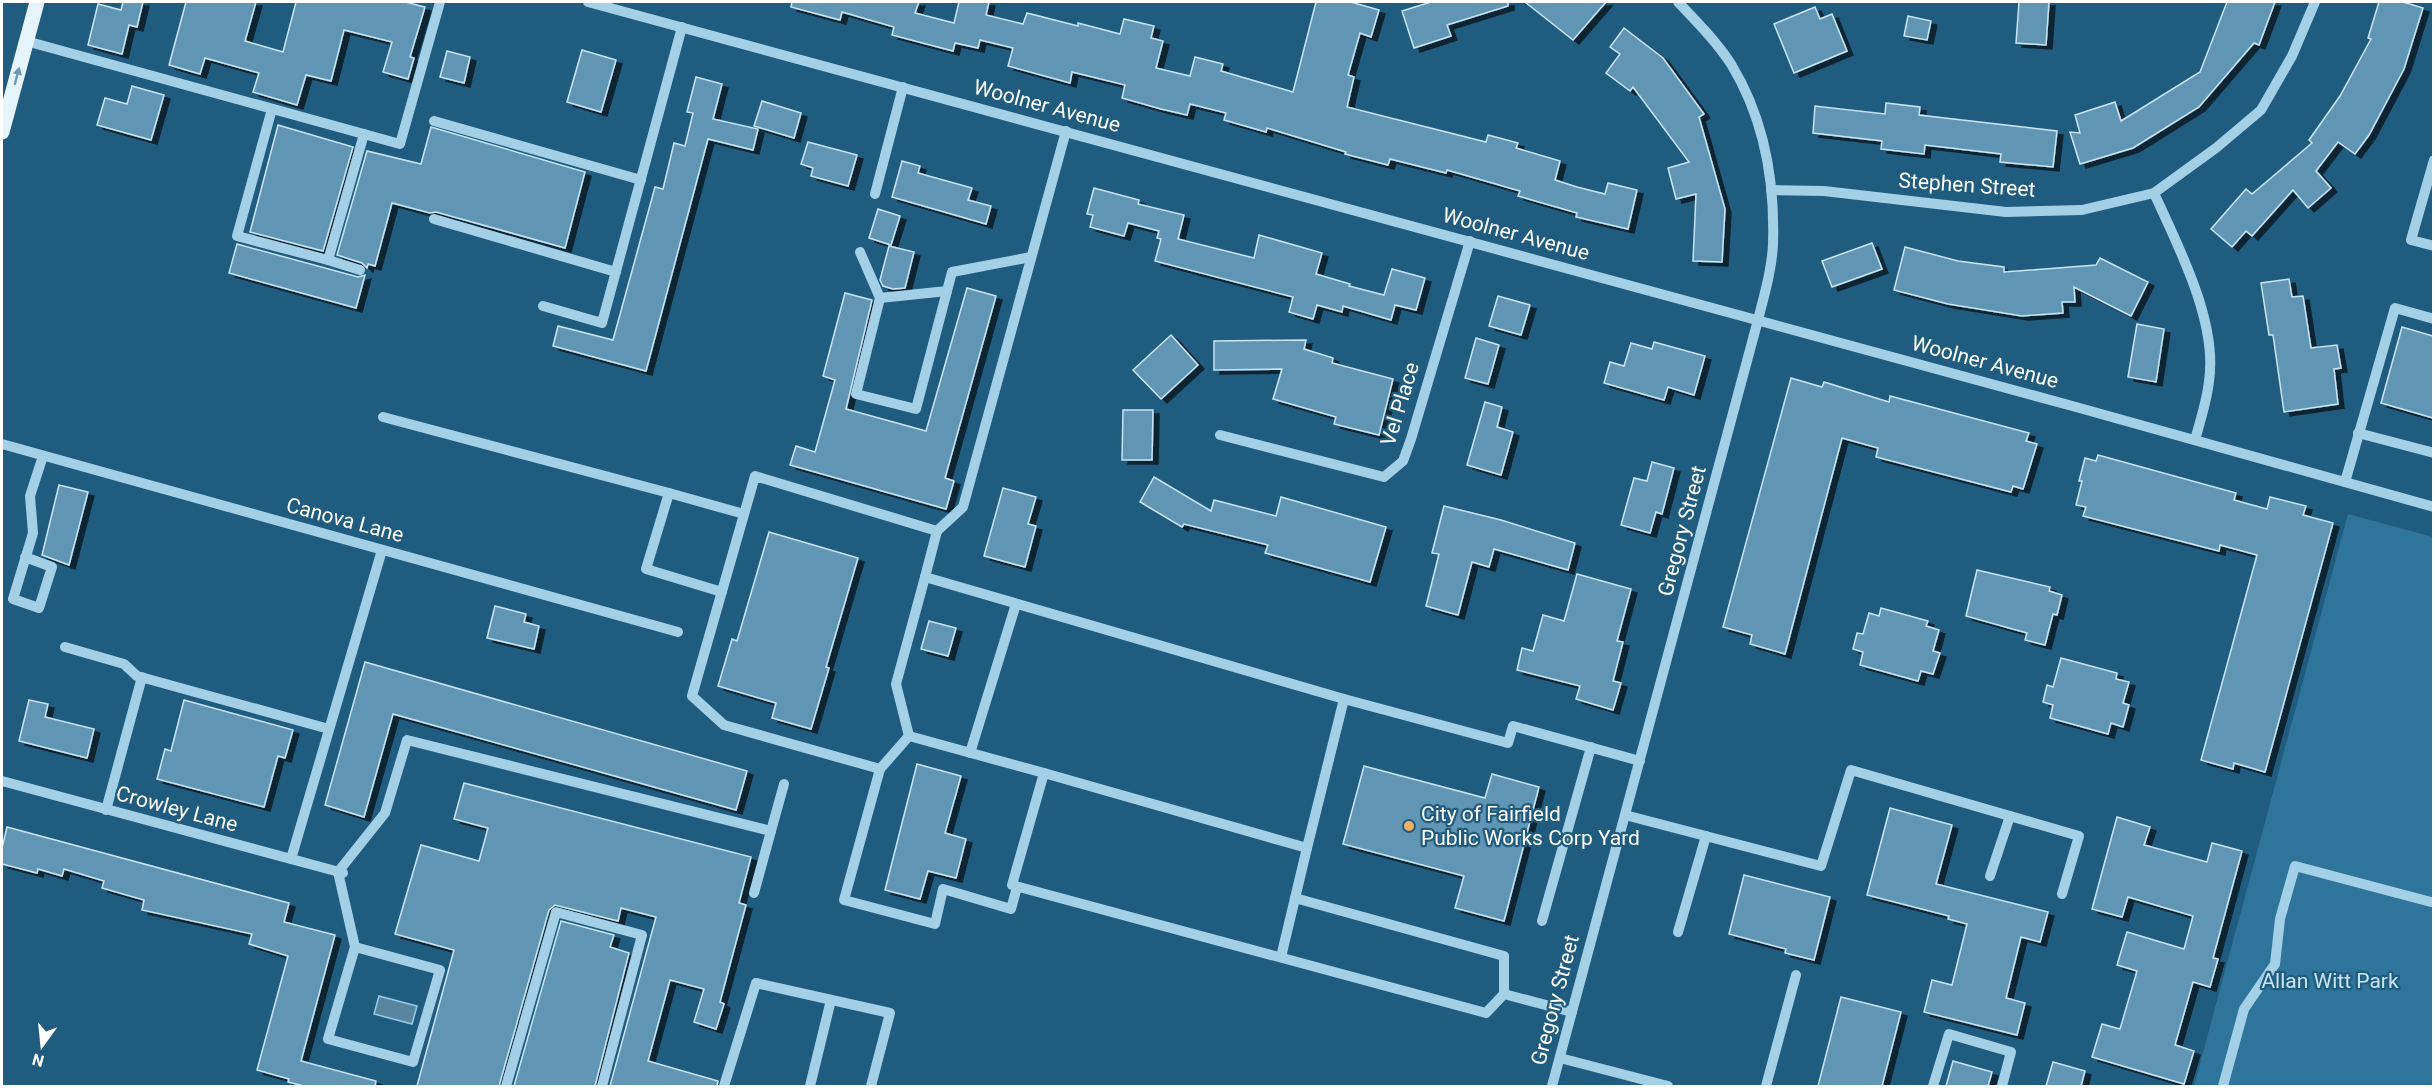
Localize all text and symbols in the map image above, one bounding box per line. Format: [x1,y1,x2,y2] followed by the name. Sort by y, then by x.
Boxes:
[13,67,22,85] one-way arrow
[971,75,1123,137] street label: Woolner Avenue
[1898,168,2036,202] street label: Stephen Street
[1440,203,1592,265] street label: Woolner Avenue
[1909,331,2061,393] street label: Woolner Avenue
[1376,359,1424,449] street label: Vel Place
[1653,463,1711,599] street label: Gregory Street
[284,493,406,547] street label: Canova Lane
[113,781,241,837] street label: Crowley Lane
[1421,802,1640,850] place label: City of Fairfield Public Works Corp Yard
[1402,819,1416,833] marker: City of Fairfield Public Works Corp Yard
[1526,932,1584,1068] street label: Gregory Street
[2261,969,2399,993] park label: Allan Witt Park
[12,1016,72,1076] north arrow
[30,1049,46,1071] text: N

